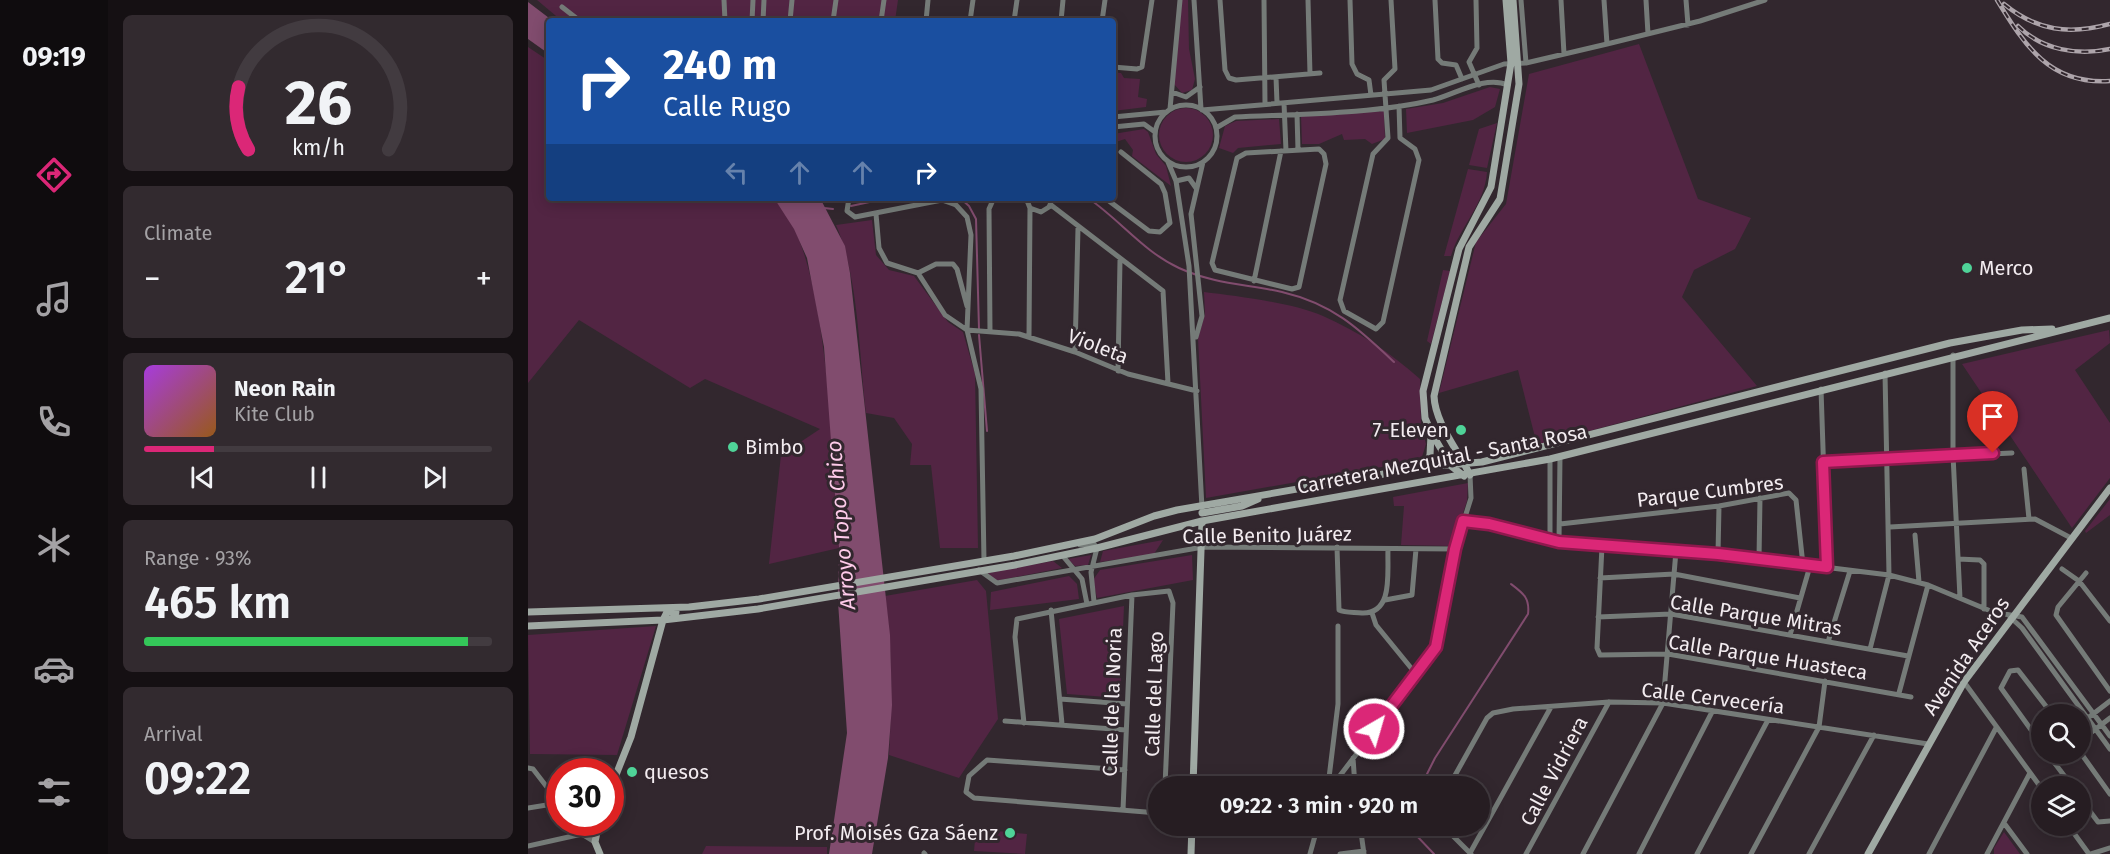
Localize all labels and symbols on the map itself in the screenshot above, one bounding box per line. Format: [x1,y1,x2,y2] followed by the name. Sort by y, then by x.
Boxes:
[1979,256,2033,280] place label: Merco
[1960,261,1974,275] marker: Merco
[1064,323,1132,369] street label: Violeta
[1967,391,2018,453] pin
[1373,418,1449,442] place label: 7-Eleven
[1295,419,1589,499] street label: Carretera Mezquital - Santa Rosa
[1454,423,1468,437] marker: 7-Eleven
[745,435,804,459] place label: Bimbo
[821,439,861,612] water label: Arroyo Topo Chico
[726,440,740,454] marker: Bimbo
[1635,470,1785,512] street label: Parque Cumbres
[1182,522,1352,548] street label: Calle Benito Juárez
[1669,590,1843,640] street label: Calle Parque Mitras
[1918,592,2014,720] street label: Avenida Aceros
[1097,627,1127,777] street label: Calle de la Noria
[1667,629,1869,685] street label: Calle Parque Huasteca
[1140,631,1168,757] street label: Calle del Lago
[1640,677,1786,719] street label: Calle Cervecería
[1342,697,1406,761] position arrow
[1515,712,1593,830] street label: Calle Vidriera
[546,758,624,836] speed limit sign: 30
[644,760,709,784] place label: quesos
[625,765,639,779] marker: quesos
[794,821,998,845] place label: Prof. Moisés Gza Sáenz
[1003,826,1017,840] marker: Prof. Moisés Gza Sáenz

